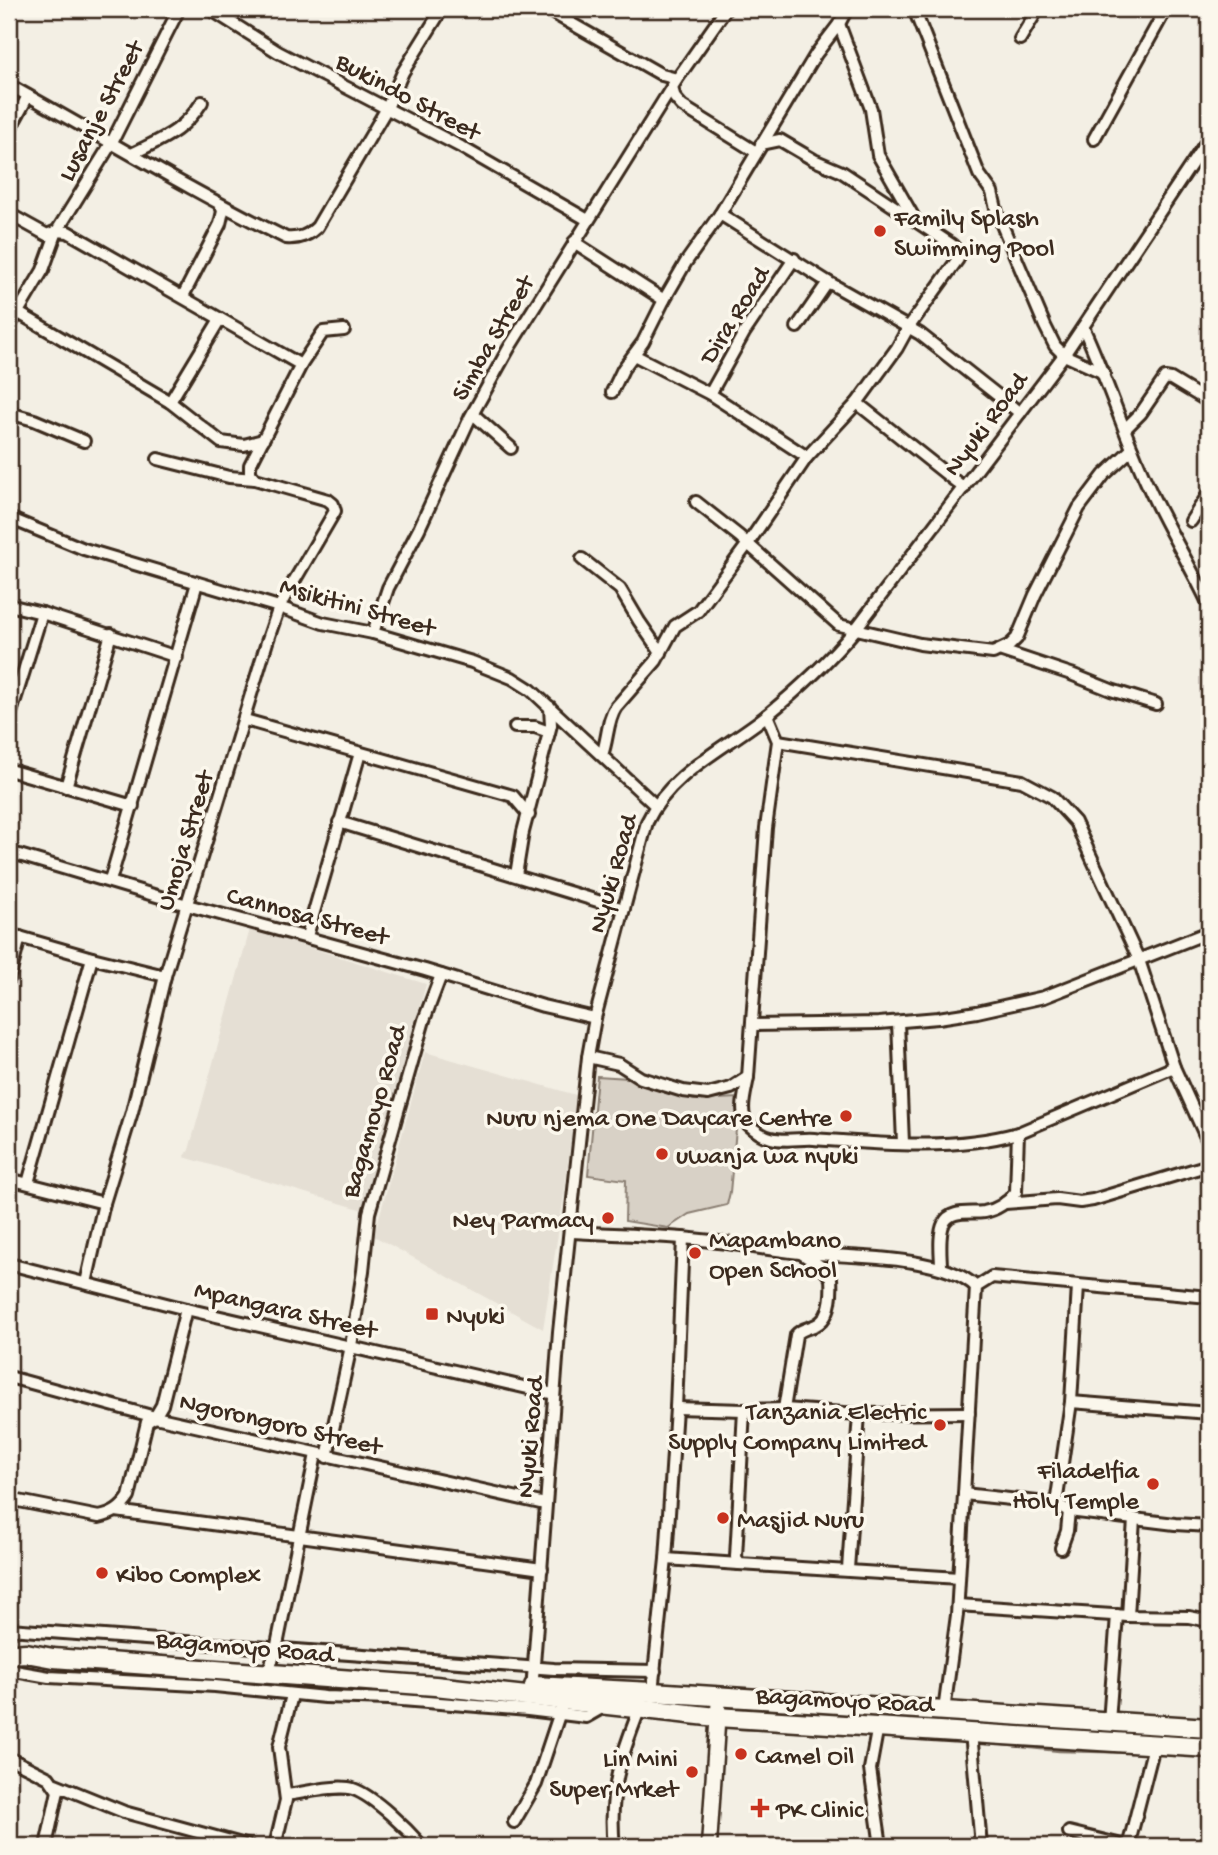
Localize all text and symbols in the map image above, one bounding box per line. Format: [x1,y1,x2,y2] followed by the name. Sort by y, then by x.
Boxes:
[53,35,154,188] street label: Lusanje Street
[328,47,487,151] street label: Bukindo Street
[893,205,1055,266] place label: Family Splash Swimming Pool
[872,223,888,239] marker: Family Splash Swimming Pool
[694,260,780,373] street label: Dira Road
[447,269,544,408] street label: Simba Street
[938,366,1038,484] street label: Nyuki Road
[275,572,440,647] street label: Msikitini Street
[151,765,224,915] street label: Umoja Street
[584,810,648,937] street label: Nyuki Road
[223,882,393,955] street label: Cannosa Street
[337,1021,416,1203] street label: Bagamoyo Road
[486,1105,833,1136] place label: Nuru njema One Daycare Centre
[838,1108,854,1124] marker: Nuru njema One Daycare Centre
[676,1143,859,1174] place label: uwanja wa nyuki
[654,1146,670,1162] marker: uwanja wa nyuki
[452,1207,594,1238] place label: Ney Parmacy
[600,1210,616,1226] marker: Ney Parmacy
[709,1227,841,1288] place label: Mapambano Open School
[687,1245,703,1261] marker: Mapambano Open School
[191,1276,381,1349] street label: Mpangara Street
[446,1303,505,1334] place label: Nyuki
[424,1306,440,1322] marker: Nyuki
[512,1373,553,1500] street label: Nyuki Road
[176,1388,387,1465] street label: Ngorongoro Street
[668,1399,928,1460] place label: Tanzania Electric Supply Company Limited
[932,1417,948,1433] marker: Tanzania Electric Supply Company Limited
[1012,1458,1141,1519] place label: Filadelfia Holy Temple
[1145,1476,1161,1492] marker: Filadelfia Holy Temple
[737,1507,864,1538] place label: Masjid Nuru
[715,1510,731,1526] marker: Masjid Nuru
[116,1562,261,1593] place label: Kibo Complex
[94,1565,110,1581] marker: Kibo Complex
[154,1626,336,1673] street label: Bagamoyo Road
[754,1682,936,1723] street label: Bagamoyo Road
[755,1743,854,1774] place label: Camel Oil
[549,1746,680,1807] place label: Lin Mini Super Mrket
[733,1746,749,1762] marker: Camel Oil
[684,1764,700,1780] marker: Lin Mini Super Mrket
[775,1797,864,1828] place label: PK Clinic
[750,1798,770,1818] marker: PK Clinic

